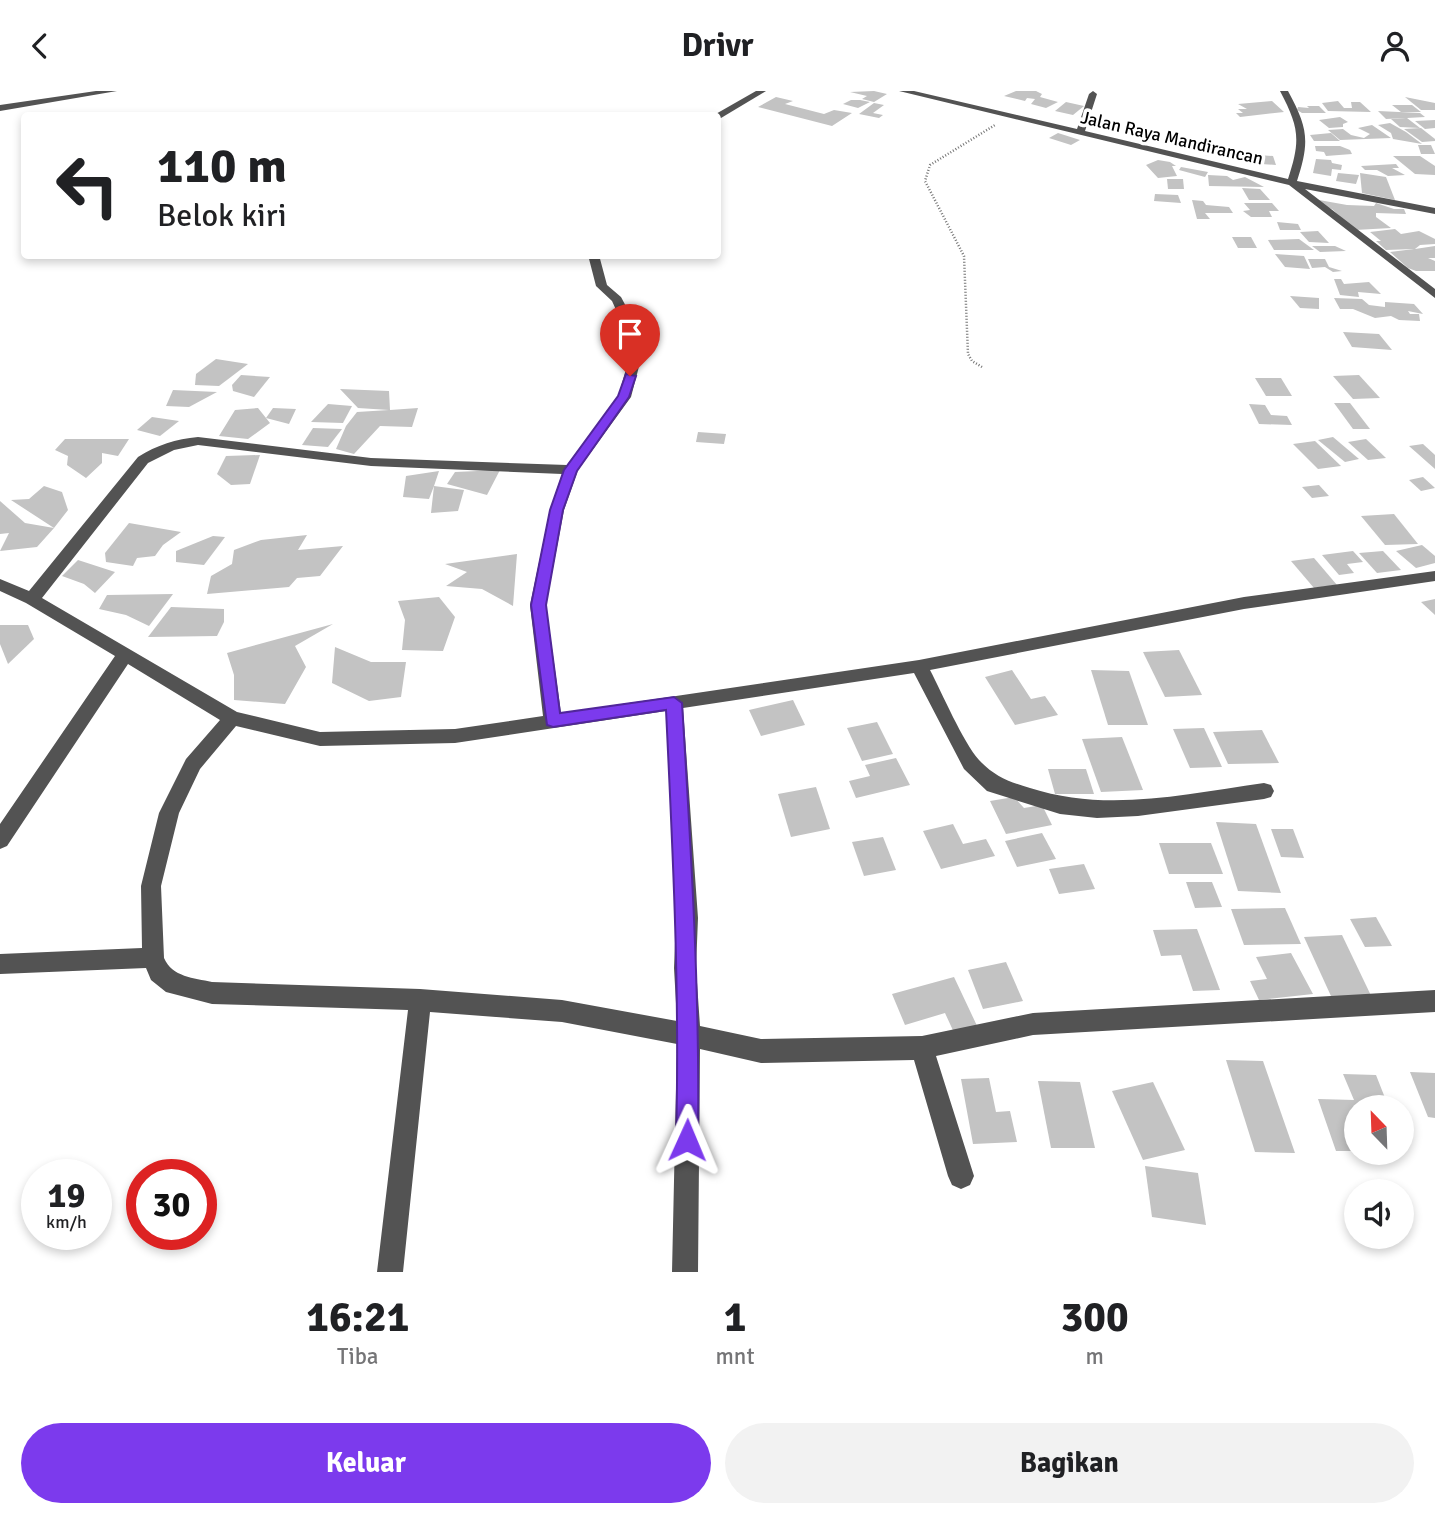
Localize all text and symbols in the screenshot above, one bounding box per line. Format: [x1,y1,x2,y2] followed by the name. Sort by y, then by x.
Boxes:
[681,26,754,65] text: Drivr
[21,27,59,65] icon: back
[1376,27,1414,65] icon: person
[1079,106,1265,170] street label: Jalan Raya Mandirancan
[157,136,287,196] text: 110 m
[42,140,133,231] icon: left
[157,196,287,235] text: Belok kiri
[600,304,660,376] pin
[611,315,649,353] icon: arrive
[1344,1095,1414,1165] north arrow
[1344,1095,1414,1249] map controls
[650,1103,724,1177] position arrow
[126,1159,217,1250] speed limit sign: 30
[48,1174,85,1217] text: 19
[1344,1179,1414,1249] button: sound
[46,1211,87,1233] text: km/h
[306,1292,409,1343] text: 16:21
[724,1292,746,1343] text: 1
[1061,1292,1129,1343] text: 300
[337,1342,378,1371] text: Tiba
[716,1342,754,1371] text: mnt
[1086,1342,1104,1371] text: m
[21,1423,711,1503] button: Keluar
[725,1423,1414,1503] button: Bagikan

